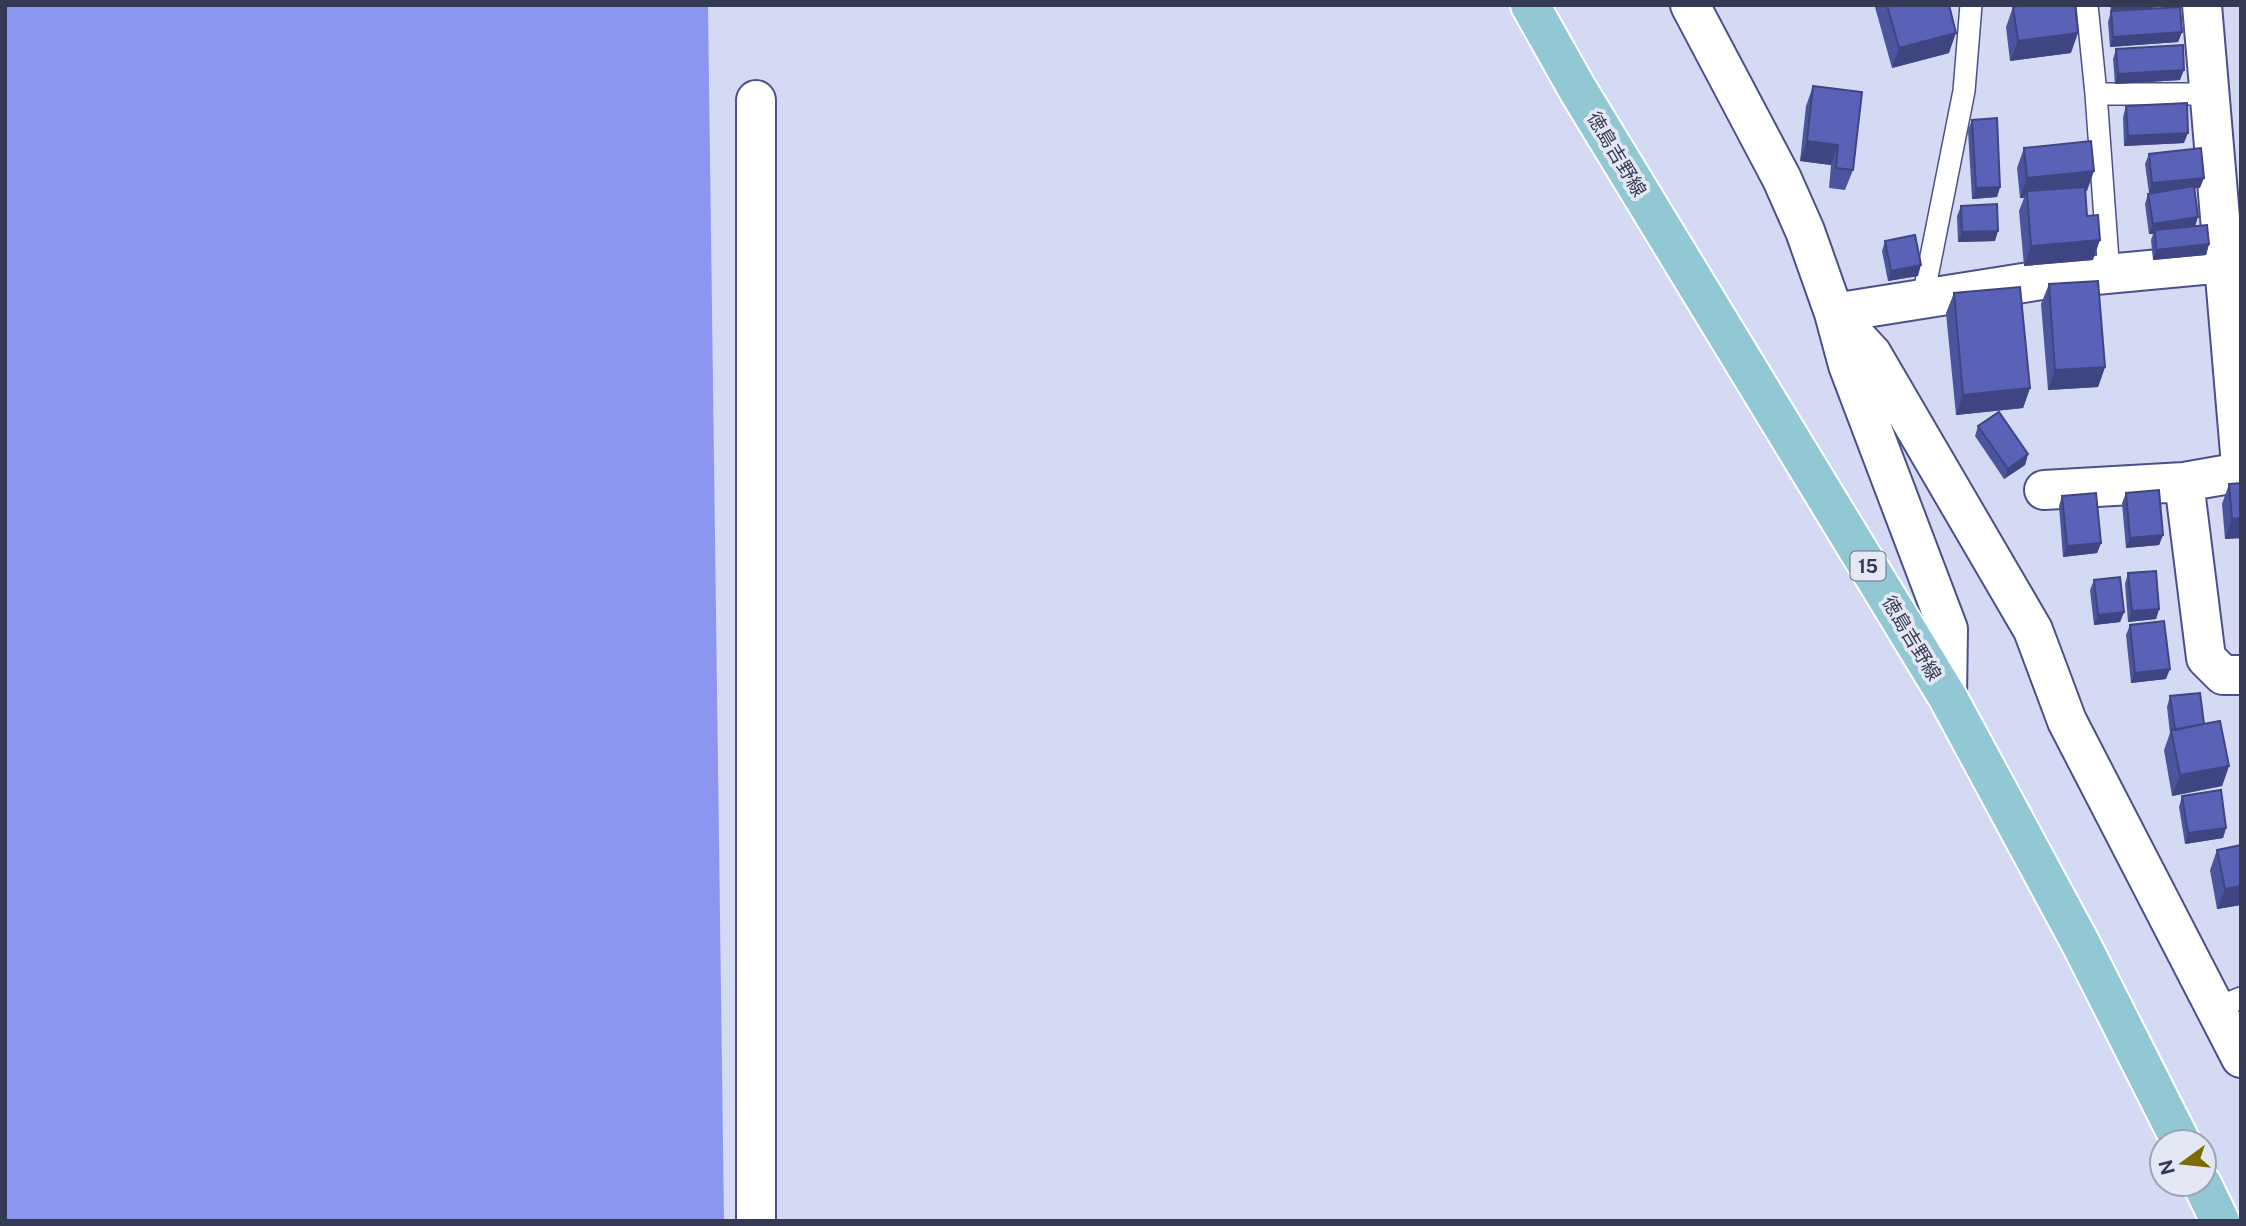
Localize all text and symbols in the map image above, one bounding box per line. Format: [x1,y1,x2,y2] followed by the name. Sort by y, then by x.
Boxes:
[1583,108,1651,200] street label: 徳島吉野線
[1850,552,1885,580] road number: 15
[1878,592,1946,684] street label: 徳島吉野線
[2148,1128,2218,1198] north arrow
[2154,1157,2179,1177] text: N

